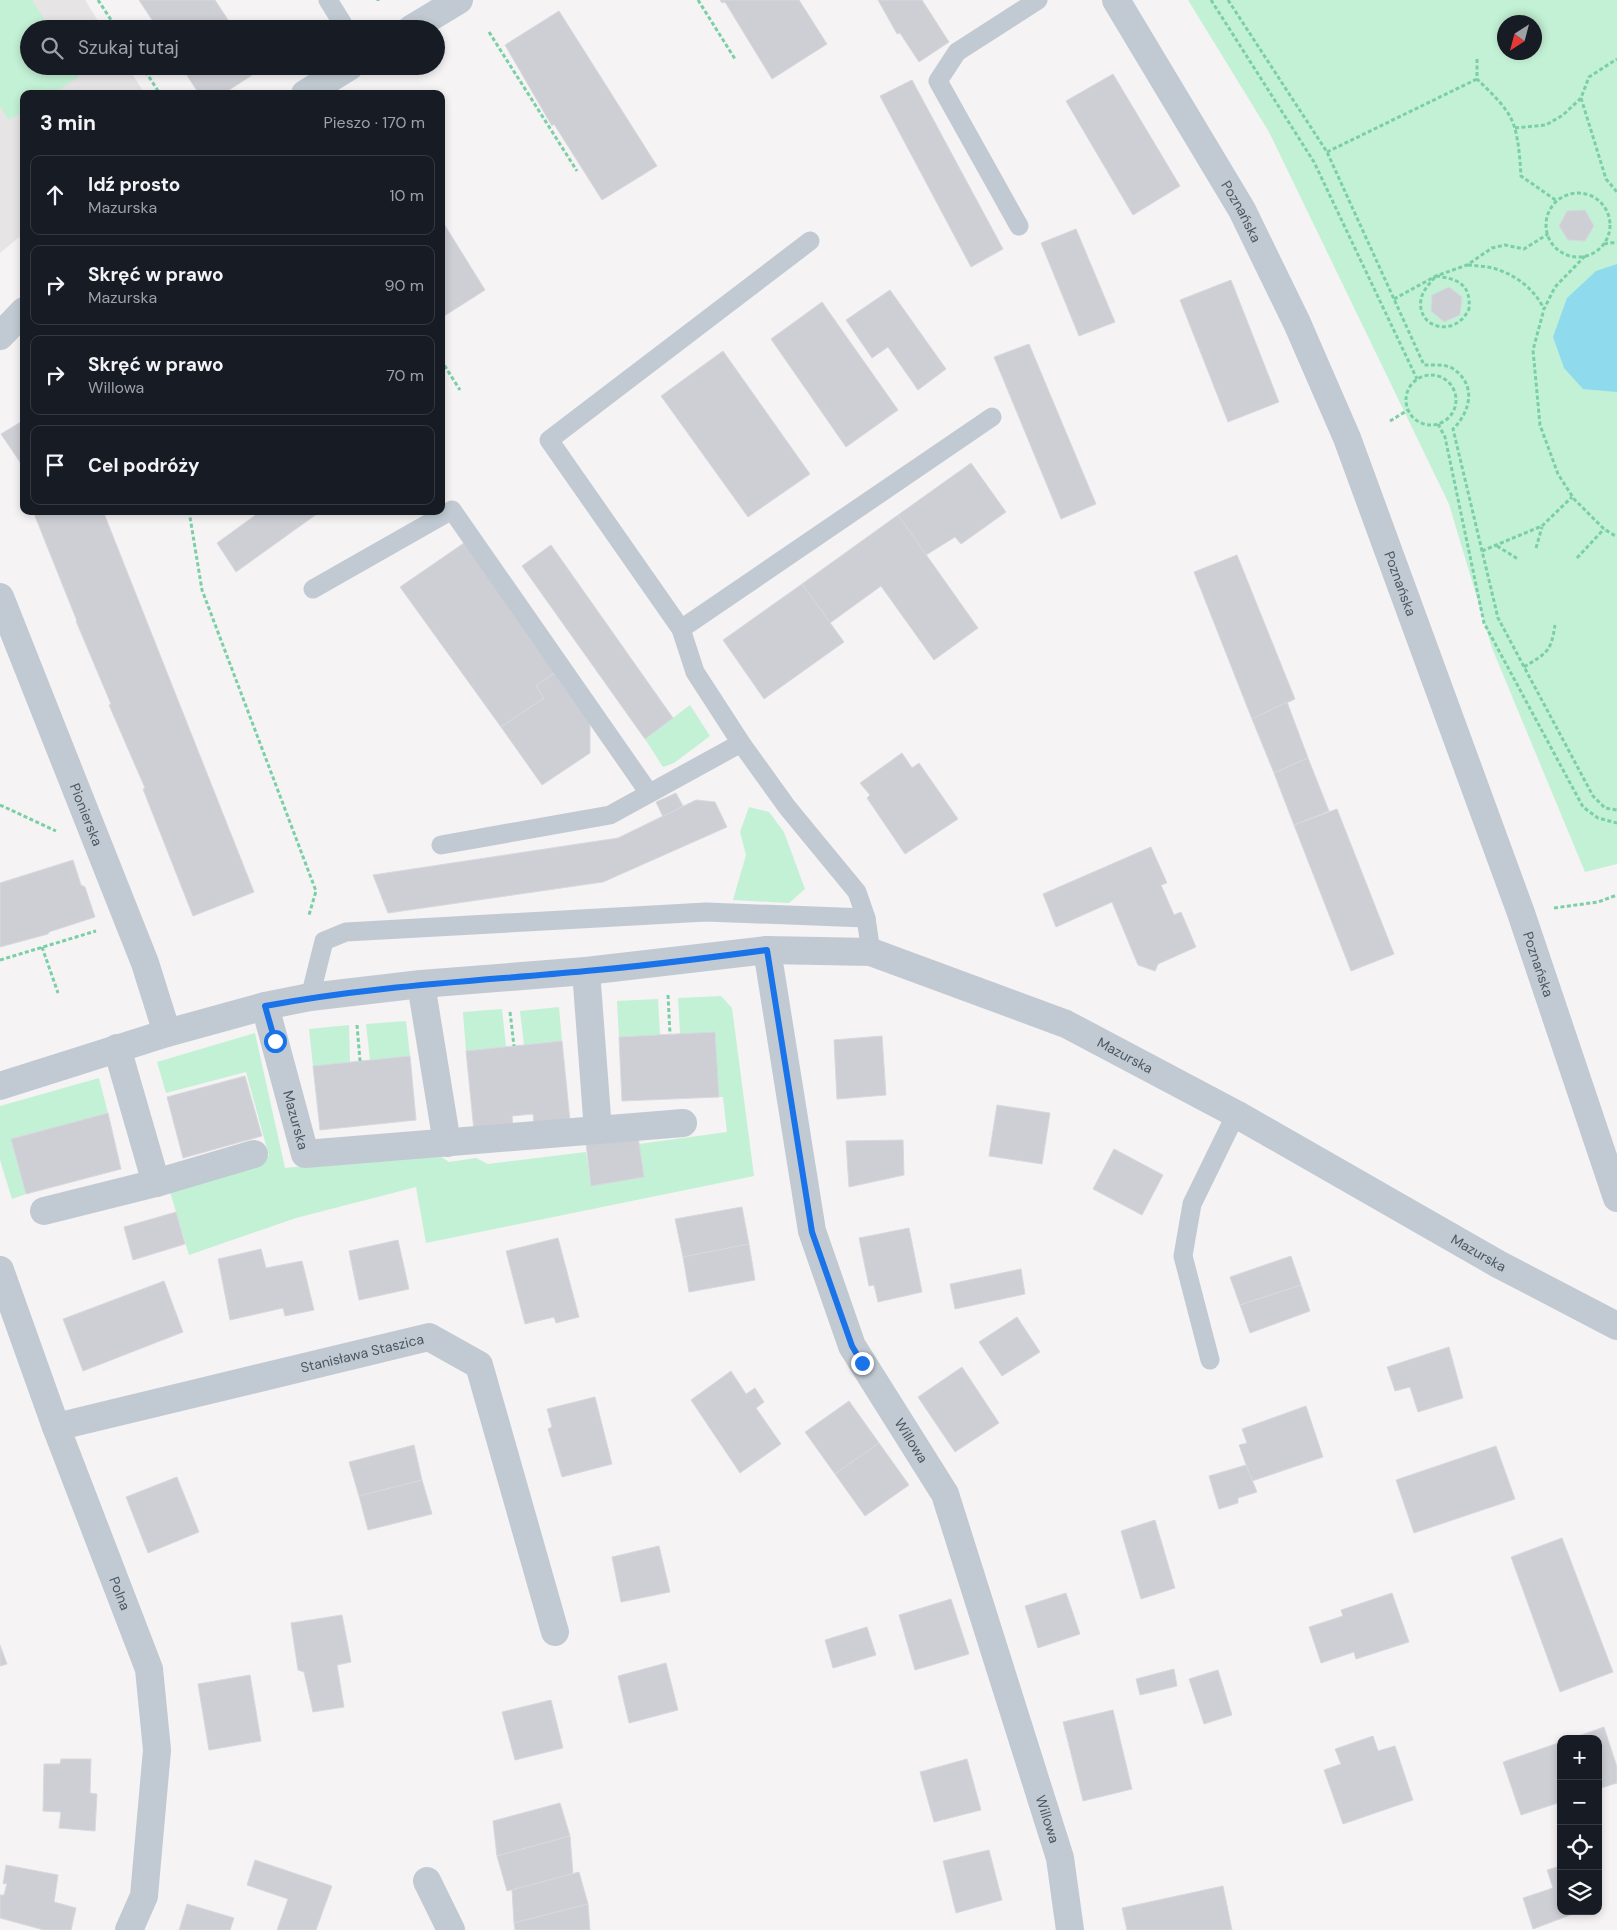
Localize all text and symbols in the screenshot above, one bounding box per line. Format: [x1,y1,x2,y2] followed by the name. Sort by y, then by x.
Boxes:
[1497,15,1542,60] north arrow
[20,20,445,75] search box
[38,34,66,62] icon: search
[78,35,179,60] text: Szukaj tutaj
[40,109,96,137] text: 3 min
[323,112,425,133] text: Pieszo · 170 m
[88,172,180,197] text: Idź prosto
[1217,177,1265,245] street label: Poznańska
[41,181,69,209] icon: ahead
[390,185,424,206] text: 10 m
[88,197,157,218] text: Mazurska
[88,262,224,287] text: Skręć w prawo
[41,271,69,299] icon: right
[384,275,424,296] text: 90 m
[88,287,157,308] text: Mazurska
[88,352,224,377] text: Skręć w prawo
[41,361,69,389] icon: right
[386,365,424,386] text: 70 m
[88,377,144,398] text: Willowa
[41,451,69,479] icon: arrive
[88,453,199,478] text: Cel podróży
[1380,549,1420,619] street label: Poznańska
[66,781,107,849] street label: Pionierska
[1519,929,1558,999] street label: Poznańska
[264,1030,287,1053] route start
[1094,1033,1156,1077] street label: Mazurska
[279,1088,312,1152] street label: Mazurska
[1448,1230,1509,1276] street label: Mazurska
[299,1330,426,1377] street label: Stanisława Staszica
[851,1352,874,1375] route end
[891,1415,932,1466] street label: Willowa
[105,1574,135,1613] street label: Polna
[1557,1735,1602,1915] map controls
[1557,1735,1602,1780] button: +
[1557,1780,1602,1825] button: −
[1032,1793,1064,1845] street label: Willowa
[1557,1825,1602,1870] button: locate
[1557,1870,1602,1915] button: layers

